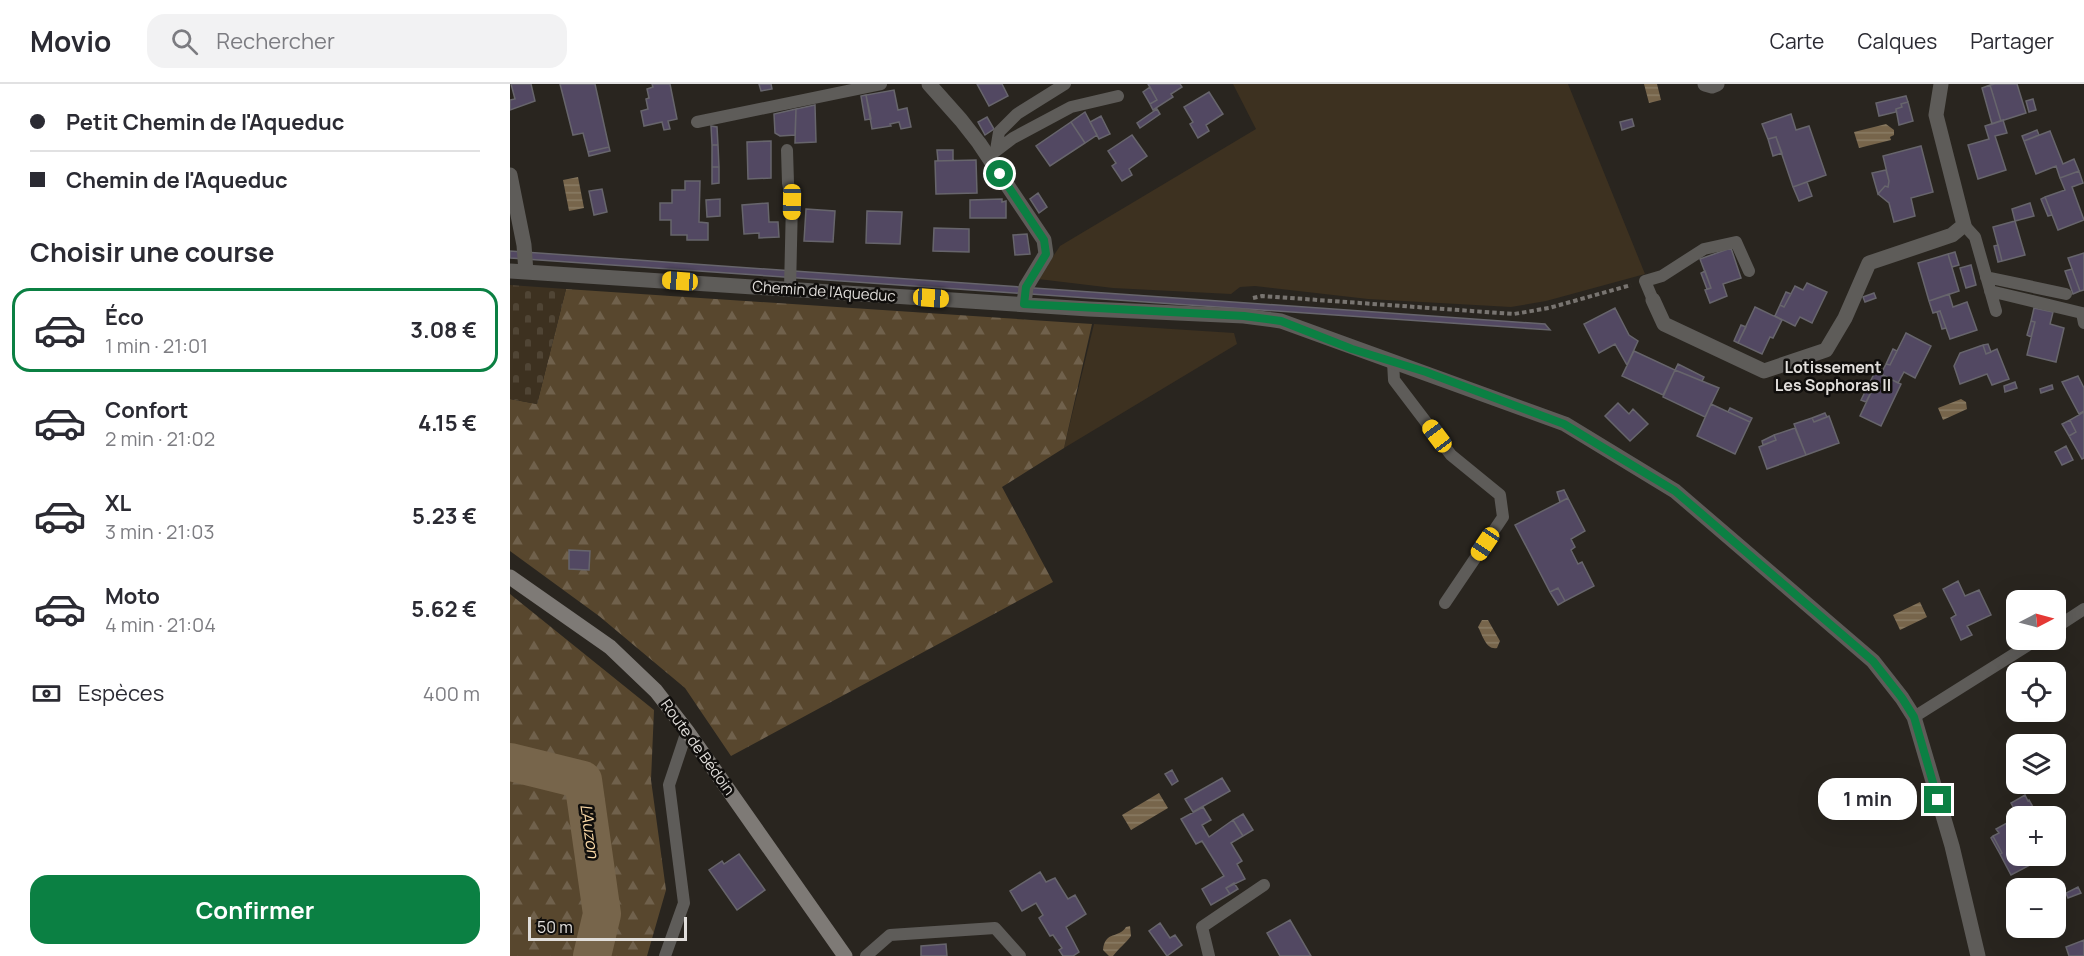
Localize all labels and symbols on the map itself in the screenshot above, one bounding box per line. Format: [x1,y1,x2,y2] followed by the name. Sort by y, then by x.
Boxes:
[986,160,1013,187] route start
[783,184,801,220] car
[661,271,699,291] car
[752,276,896,306] street label: Chemin de l'Aqueduc
[912,288,950,308] car
[1775,356,1891,396] district label: Lotissement Les Sophoras II
[1419,416,1455,456] car
[1467,524,1503,564] car
[2006,590,2066,650] north arrow
[656,695,740,799] street label: Route de Bédoin
[1818,779,1917,821] callout: 1 min
[1924,786,1951,813] route end
[575,803,605,860] water label: L'Auzon
[528,914,687,942] scale bar

